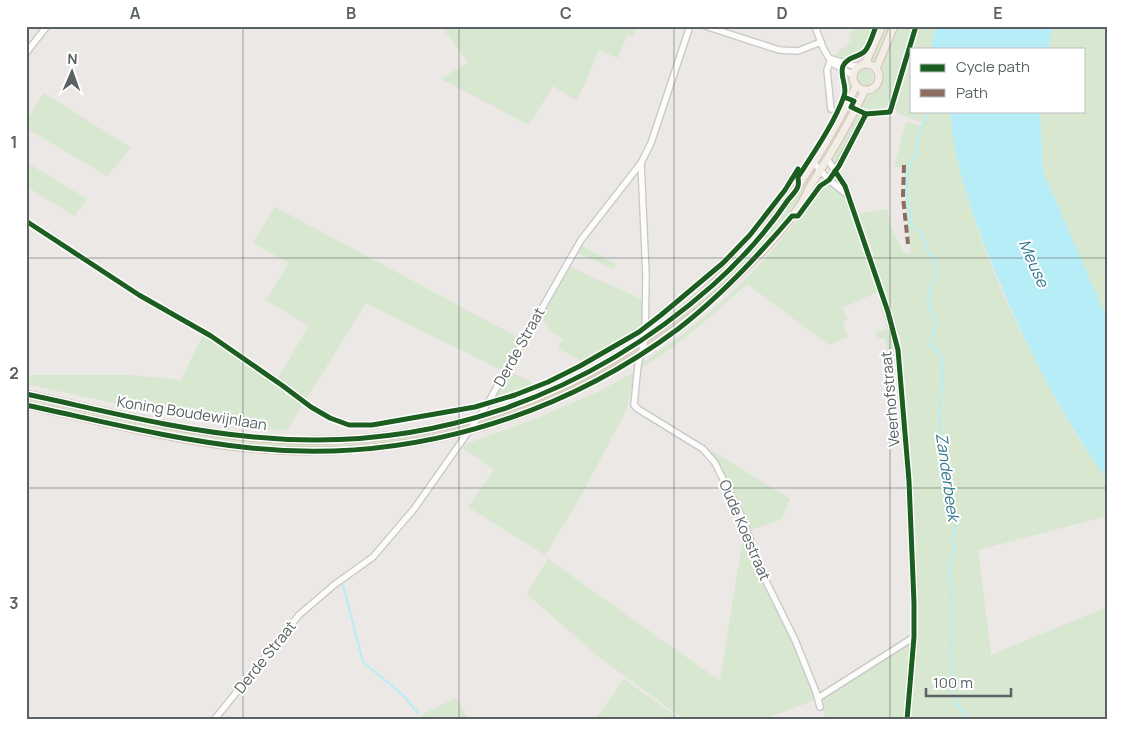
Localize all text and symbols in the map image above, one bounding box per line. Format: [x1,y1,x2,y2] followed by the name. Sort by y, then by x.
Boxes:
[130,2,141,24] text: A
[346,2,356,24] text: B
[560,2,572,24] text: C
[776,2,788,24] text: D
[993,2,1003,24] text: E
[48,48,98,98] north arrow
[910,48,1086,112] legend
[67,49,78,68] text: N
[956,56,1030,77] text: Cycle path
[956,82,988,103] text: Path
[10,131,18,153] text: 1
[1014,236,1055,292] water label: Meuse
[489,304,549,390] street label: Derde Straat
[875,350,905,448] street label: Veerhofstraat
[9,362,19,384] text: 2
[116,391,269,435] street label: Koning Boudewijnlaan
[931,431,965,525] water label: Zanderbeek
[714,476,776,584] street label: Oude Koestraat
[9,592,19,614] text: 3
[229,616,301,698] street label: Derde Straat
[926,666,1010,698] scale bar
[933,672,973,693] text: 100 m

